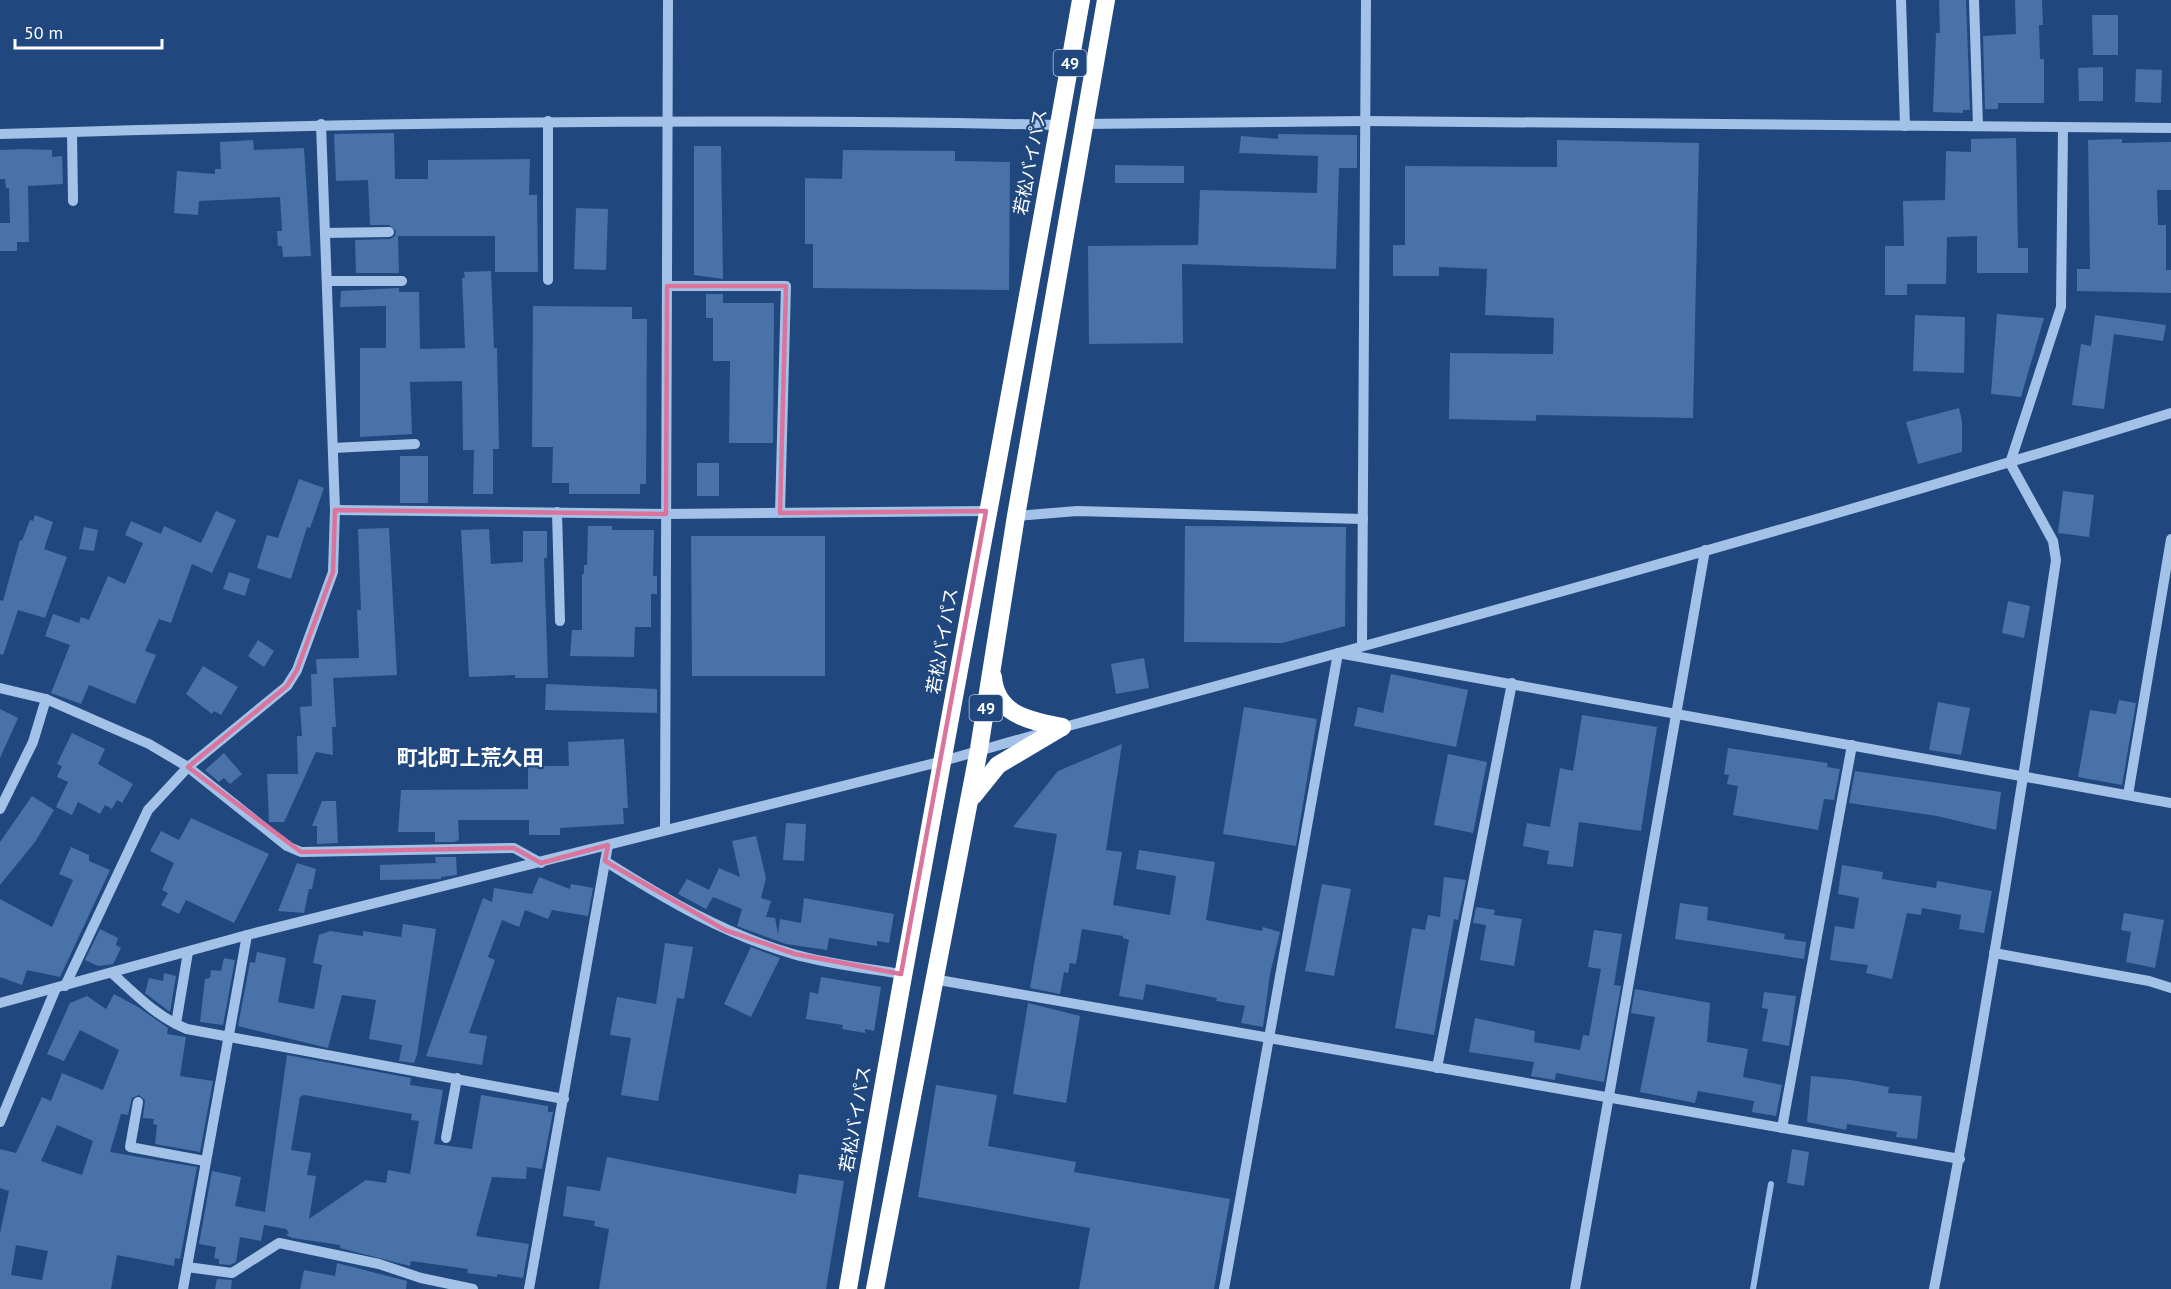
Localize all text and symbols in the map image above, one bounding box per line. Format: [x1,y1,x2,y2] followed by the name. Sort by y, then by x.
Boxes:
[15,12,162,50] scale bar
[24,21,63,44] text: 50 m
[1054,50,1086,76] road number: 49
[1008,107,1052,217] street label: 若松バイパス
[921,586,963,696] street label: 若松バイパス
[970,695,1002,721] road number: 49
[397,744,544,771] district label: 町北町上荒久田
[834,1064,876,1174] street label: 若松バイパス

